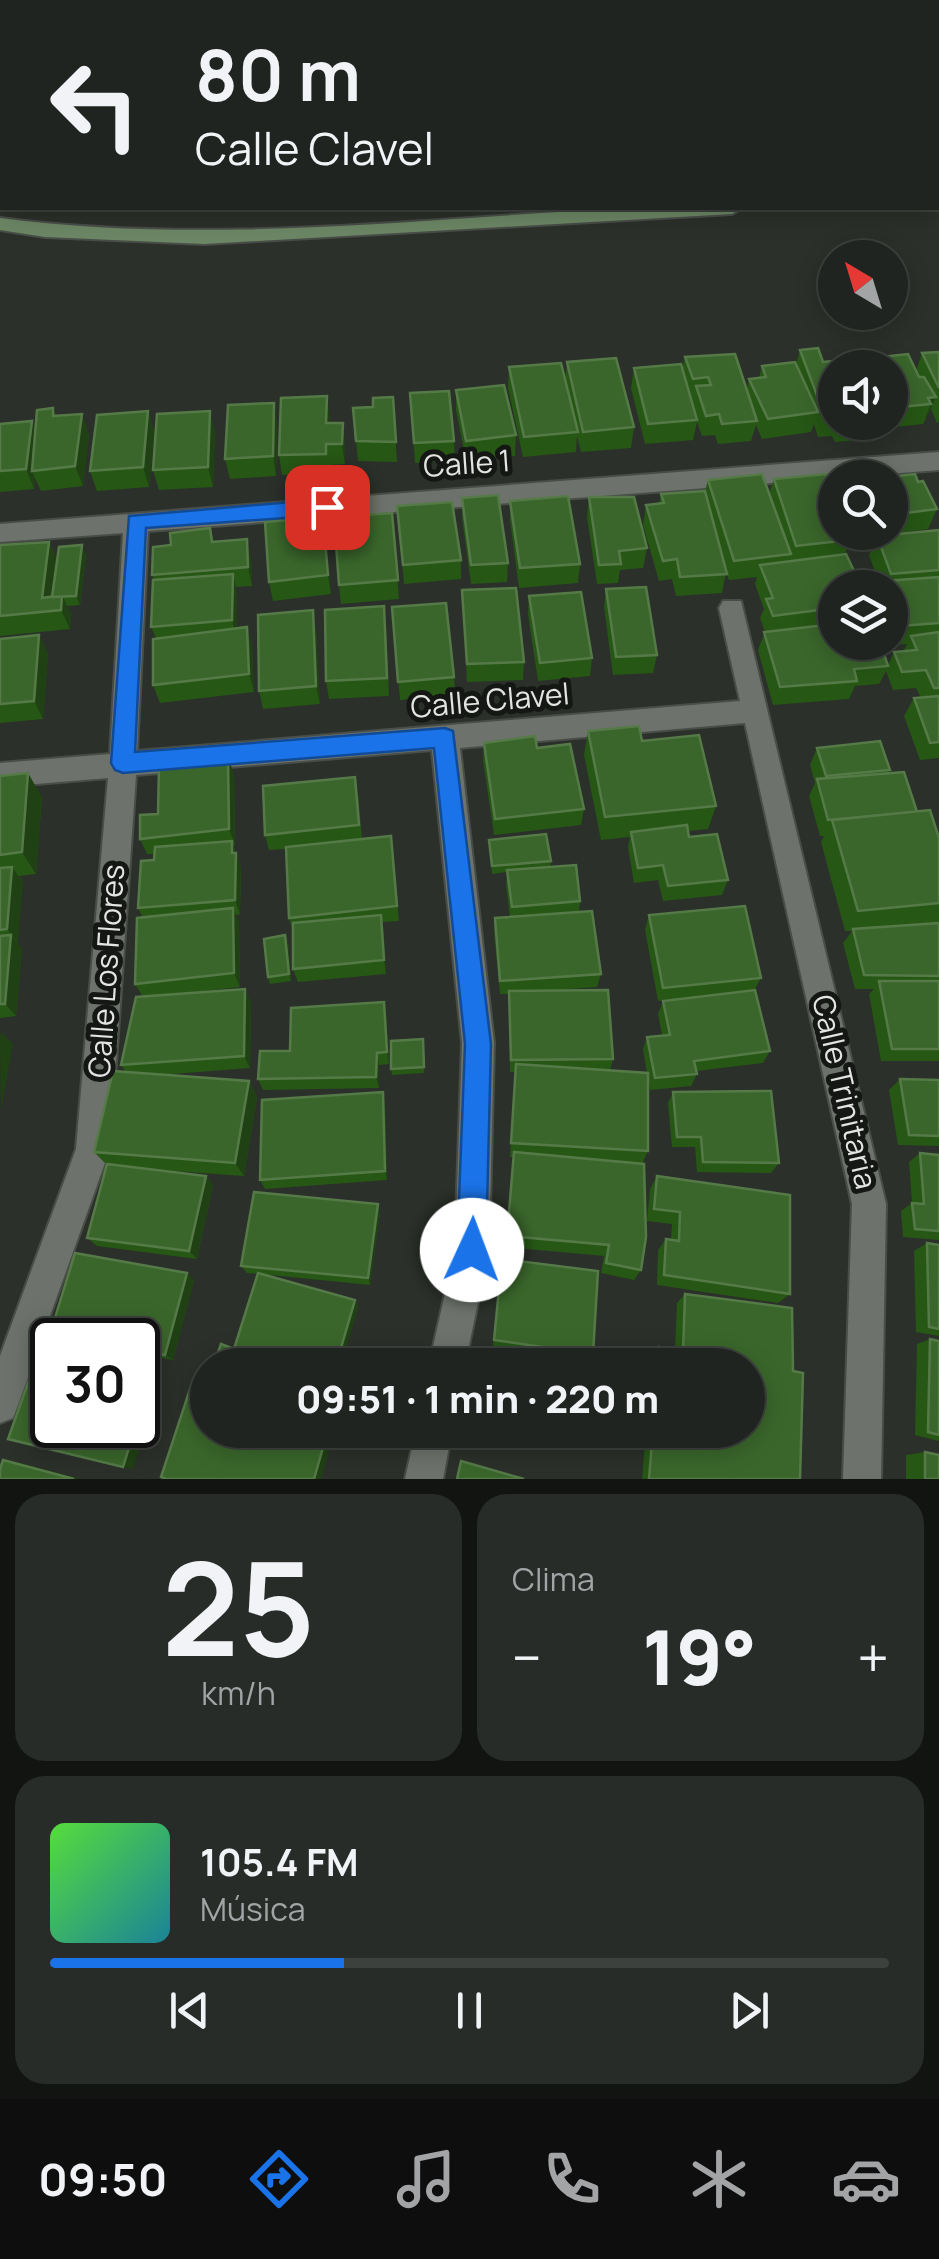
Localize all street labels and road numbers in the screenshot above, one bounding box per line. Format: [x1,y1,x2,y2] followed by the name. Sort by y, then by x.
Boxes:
[422,439,512,486] street label: Calle 1
[409,672,571,727] street label: Calle Clavel
[78,863,133,1079] street label: Calle Los Flores
[803,991,888,1193] street label: Calle Trinitaria

